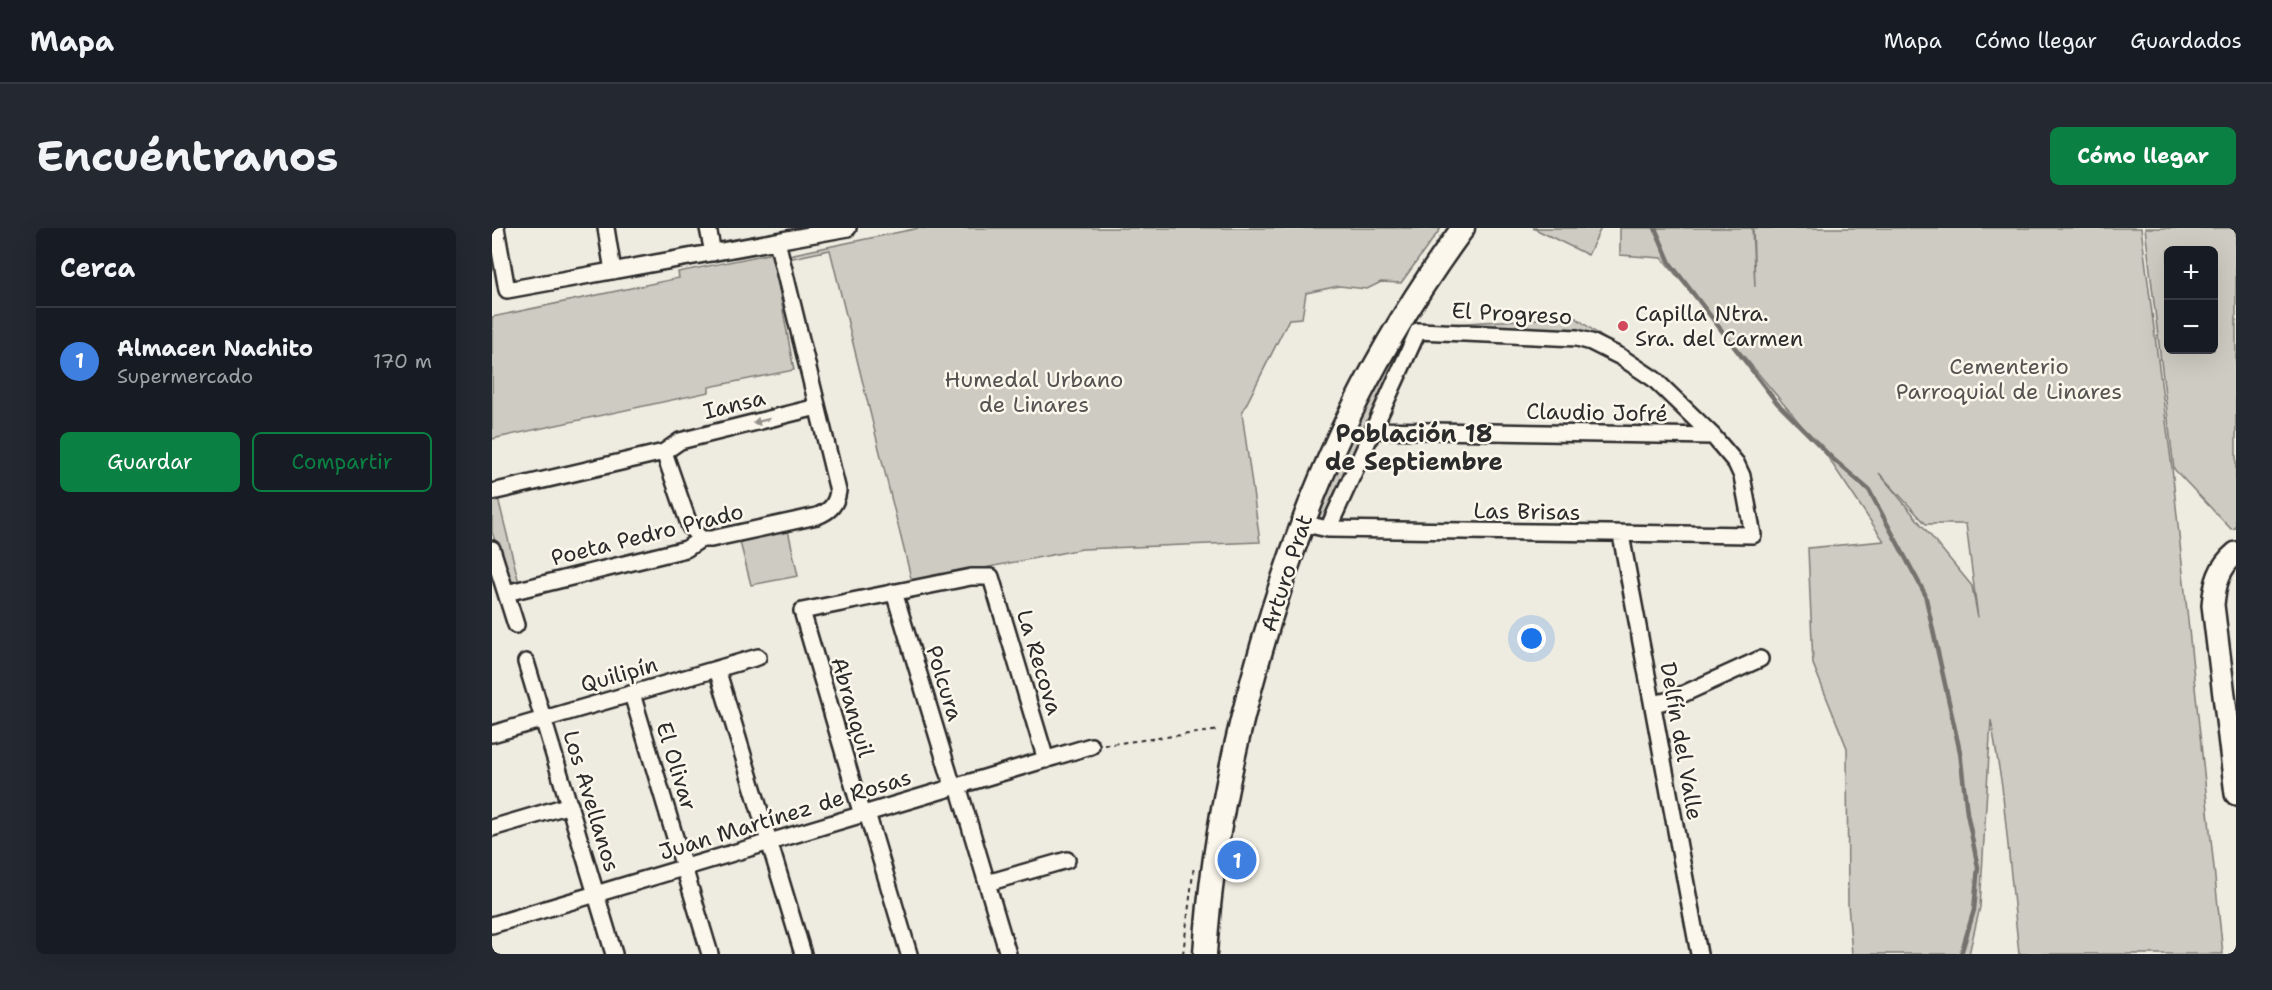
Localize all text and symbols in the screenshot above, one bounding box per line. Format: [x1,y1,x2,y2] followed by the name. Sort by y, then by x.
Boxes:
[30,22,114,60] text: Mapa
[1884,27,1942,55] text: Mapa
[1975,27,2097,55] text: Cómo llegar
[2130,27,2242,55] text: Guardados
[2050,127,2236,185] button: Cómo llegar
[36,128,338,184] text: Encuéntranos
[2164,246,2218,354] map controls
[2164,246,2218,300] button: +
[60,250,135,285] text: Cerca
[1451,296,1573,331] street label: El Progreso
[1635,299,1803,353] place label: Capilla Ntra. Sra. del Carmen
[2164,300,2218,354] button: −
[1616,319,1630,333] marker: Capilla Ntra. Sra. del Carmen
[117,334,313,363] text: Almacen Nachito
[75,348,84,374] text: 1
[373,348,432,374] text: 170 m
[1896,352,2122,406] park label: Cementerio Parroquial de Linares
[117,363,253,389] text: Supermercado
[945,365,1123,419] park label: Humedal Urbano de Linares
[700,383,768,426] street label: Iansa
[1526,397,1668,428] street label: Claudio Jofré
[751,417,770,427] one-way arrow
[1325,418,1503,478] district label: Población 18 de Septiembre
[60,432,240,492] button: Guardar
[252,432,432,492] button: Compartir
[1473,496,1581,527] street label: Las Brisas
[548,497,746,572] street label: Poeta Pedro Prado
[1254,511,1319,635] street label: Arturo Prat
[1010,606,1069,719] street label: La Recova
[1517,624,1546,653] your location
[919,642,970,725] street label: Polcura
[577,650,661,699] street label: Quilipín
[824,654,881,761] street label: Abranquil
[1653,660,1710,822] street label: Delfín del Valle
[649,718,704,814] street label: El Olivar
[556,727,627,875] street label: Los Avellanos
[656,762,915,867] street label: Juan Martínez de Rosas
[1218,838,1256,882] pin: 1

